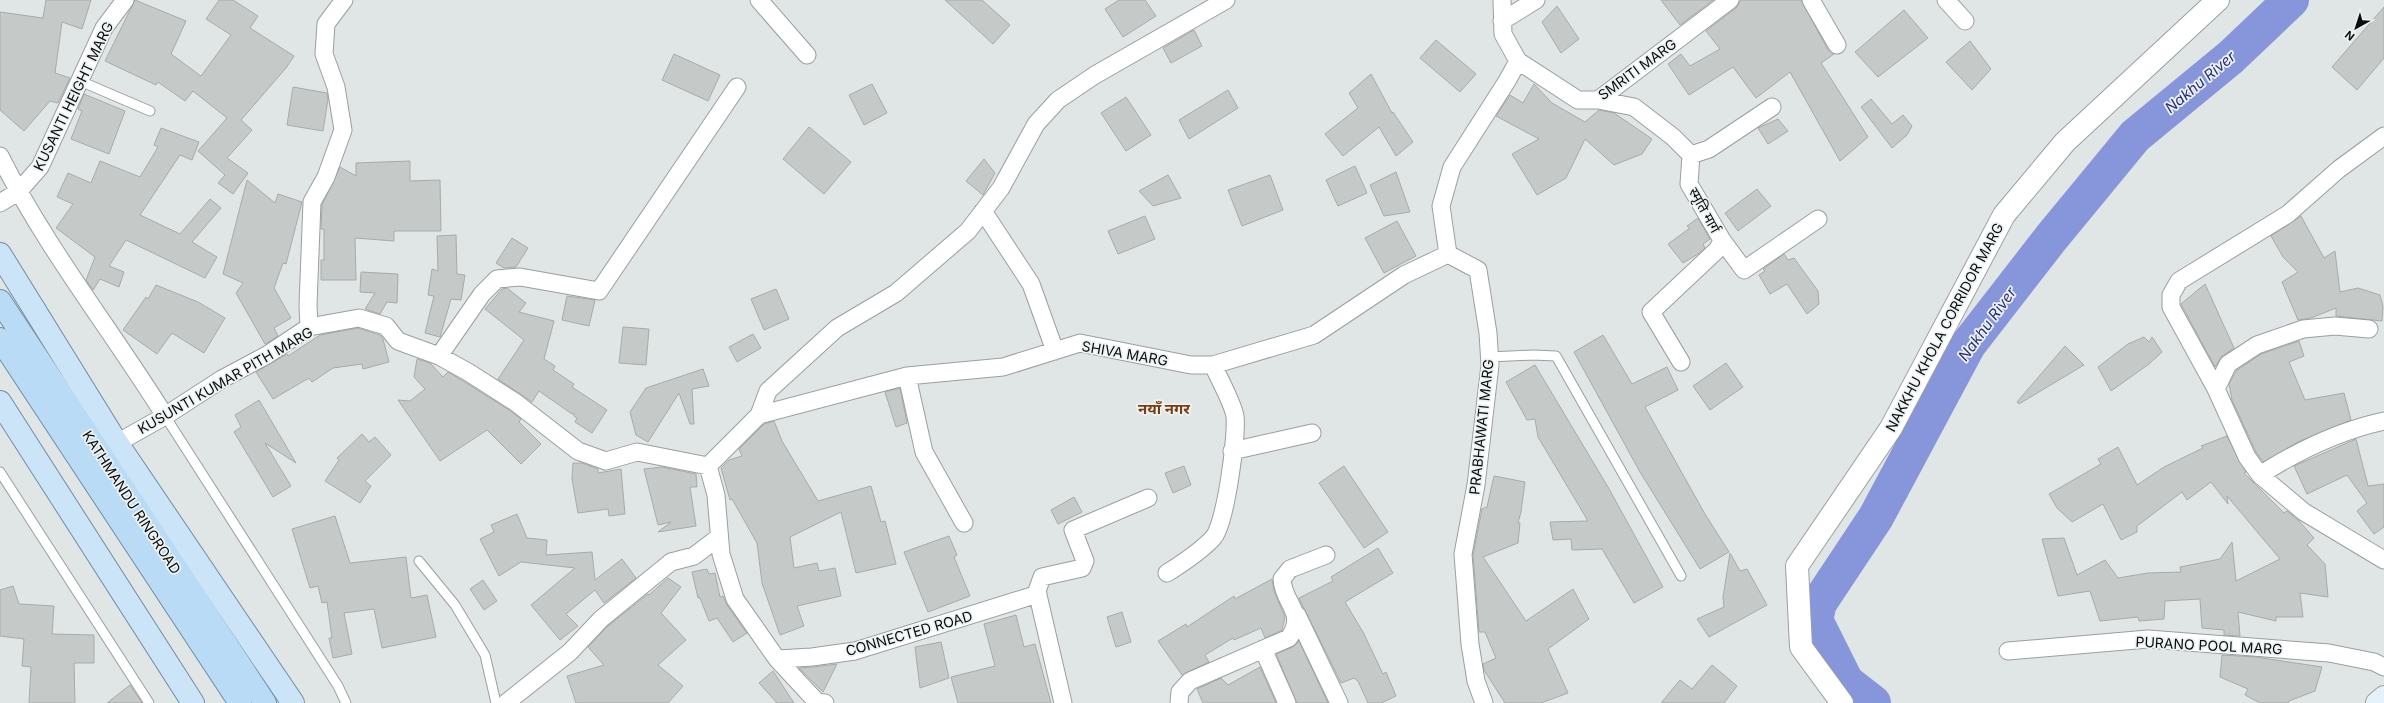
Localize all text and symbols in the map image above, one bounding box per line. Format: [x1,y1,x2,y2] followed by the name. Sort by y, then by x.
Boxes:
[2336,8,2376,48] north arrow
[29,19,117,173] street label: KUSANTI HEIGHT MARG
[2342,28,2357,44] text: N
[1594,35,1680,103] street label: SMRITI MARG
[2161,47,2239,117] water label: Nakhu River
[1684,184,1725,238] street label: स्मृति मार्ग
[1882,220,2006,434] street label: NAKKHU KHOLA CORRIDOR MARG
[1954,283,2020,365] water label: Nakhu River
[134,323,316,437] street label: KUSUNTI KUMAR PITH MARG
[1081,337,1169,369] street label: SHIVA MARG
[1465,358,1497,496] street label: PRABHAWATI MARG
[1138,399,1190,418] district label: नयाँ नगर
[79,427,185,577] street label: KATHMANDU RINGROAD
[844,607,974,659] street label: CONNECTED ROAD
[2135,633,2283,657] street label: PURANO POOL MARG

